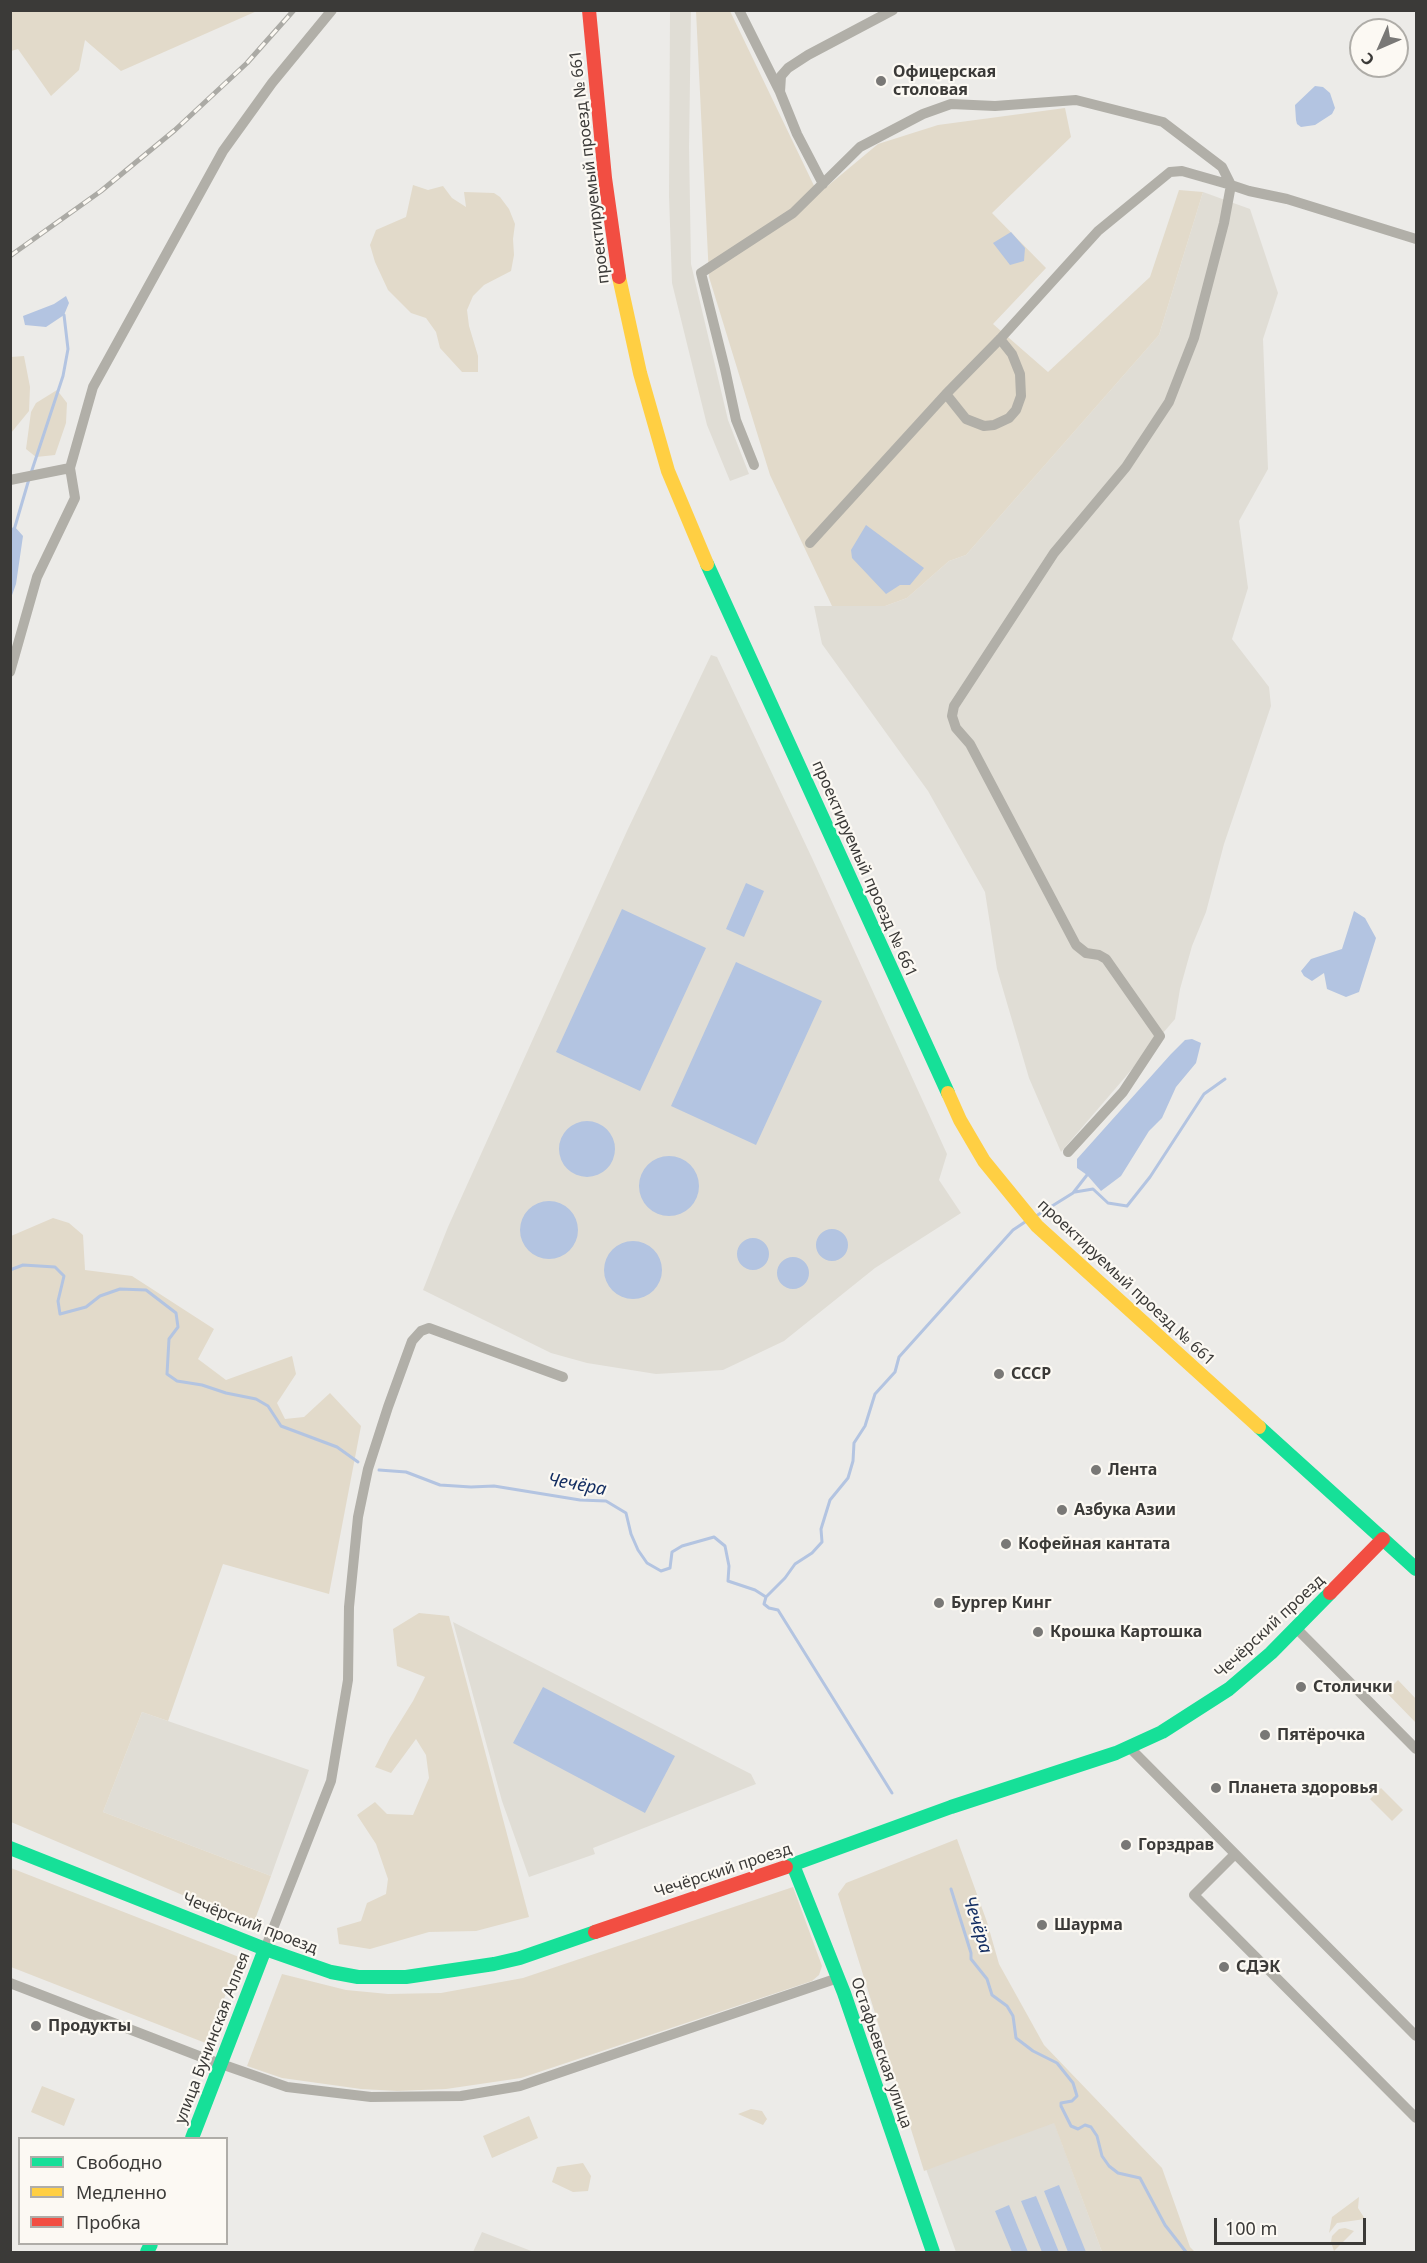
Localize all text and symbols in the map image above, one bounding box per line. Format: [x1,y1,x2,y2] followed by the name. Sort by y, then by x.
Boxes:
[1349,18,1409,78] north arrow
[1356,48,1379,71] text: С
[566,49,614,285] street label: проектируемый проезд № 661
[893,62,996,100] place label: Офицерская столовая
[874,74,888,88] marker: Офицерская столовая
[807,758,921,980] street label: проектируемый проезд № 661
[1033,1196,1219,1370] street label: проектируемый проезд № 661
[1011,1364,1051,1384] place label: СССР
[992,1367,1006,1381] marker: СССР
[1108,1460,1157,1480] place label: Лента
[1089,1463,1103,1477] marker: Лента
[546,1469,608,1501] water label: Чечёра
[1074,1500,1176,1520] place label: Азбука Азии
[1055,1503,1069,1517] marker: Азбука Азии
[1018,1534,1170,1554] place label: Кофейная кантата
[999,1537,1013,1551] marker: Кофейная кантата
[1211,1571,1329,1683] street label: Чечёрский проезд
[951,1593,1052,1613] place label: Бургер Кинг
[932,1596,946,1610] marker: Бургер Кинг
[1050,1622,1202,1642] place label: Крошка Картошка
[1031,1625,1045,1639] marker: Крошка Картошка
[1313,1677,1393,1697] place label: Столички
[1294,1680,1308,1694] marker: Столички
[1277,1725,1365,1745] place label: Пятёрочка
[1258,1728,1272,1742] marker: Пятёрочка
[1228,1778,1378,1798] place label: Планета здоровья
[1209,1781,1223,1795] marker: Планета здоровья
[1138,1835,1214,1855] place label: Горздрав
[1119,1838,1133,1852] marker: Горздрав
[652,1840,794,1902] street label: Чечёрский проезд
[180,1889,320,1959] street label: Чечёрский проезд
[958,1894,996,1956] water label: Чечёра
[1054,1915,1123,1935] place label: Шаурма
[1035,1918,1049,1932] marker: Шаурма
[171,1950,255,2126] street label: улица Бунинская Аллея
[1236,1957,1280,1977] place label: СДЭК
[1217,1960,1231,1974] marker: СДЭК
[846,1975,916,2131] street label: Остафьевская улица
[48,2016,131,2036] place label: Продукты
[29,2019,43,2033] marker: Продукты
[18,2137,228,2245] legend
[76,2150,162,2174] text: Свободно
[76,2180,167,2204] text: Медленно
[1217,2206,1368,2244] scale bar
[76,2210,141,2234] text: Пробка
[1225,2216,1277,2240] text: 100 m

